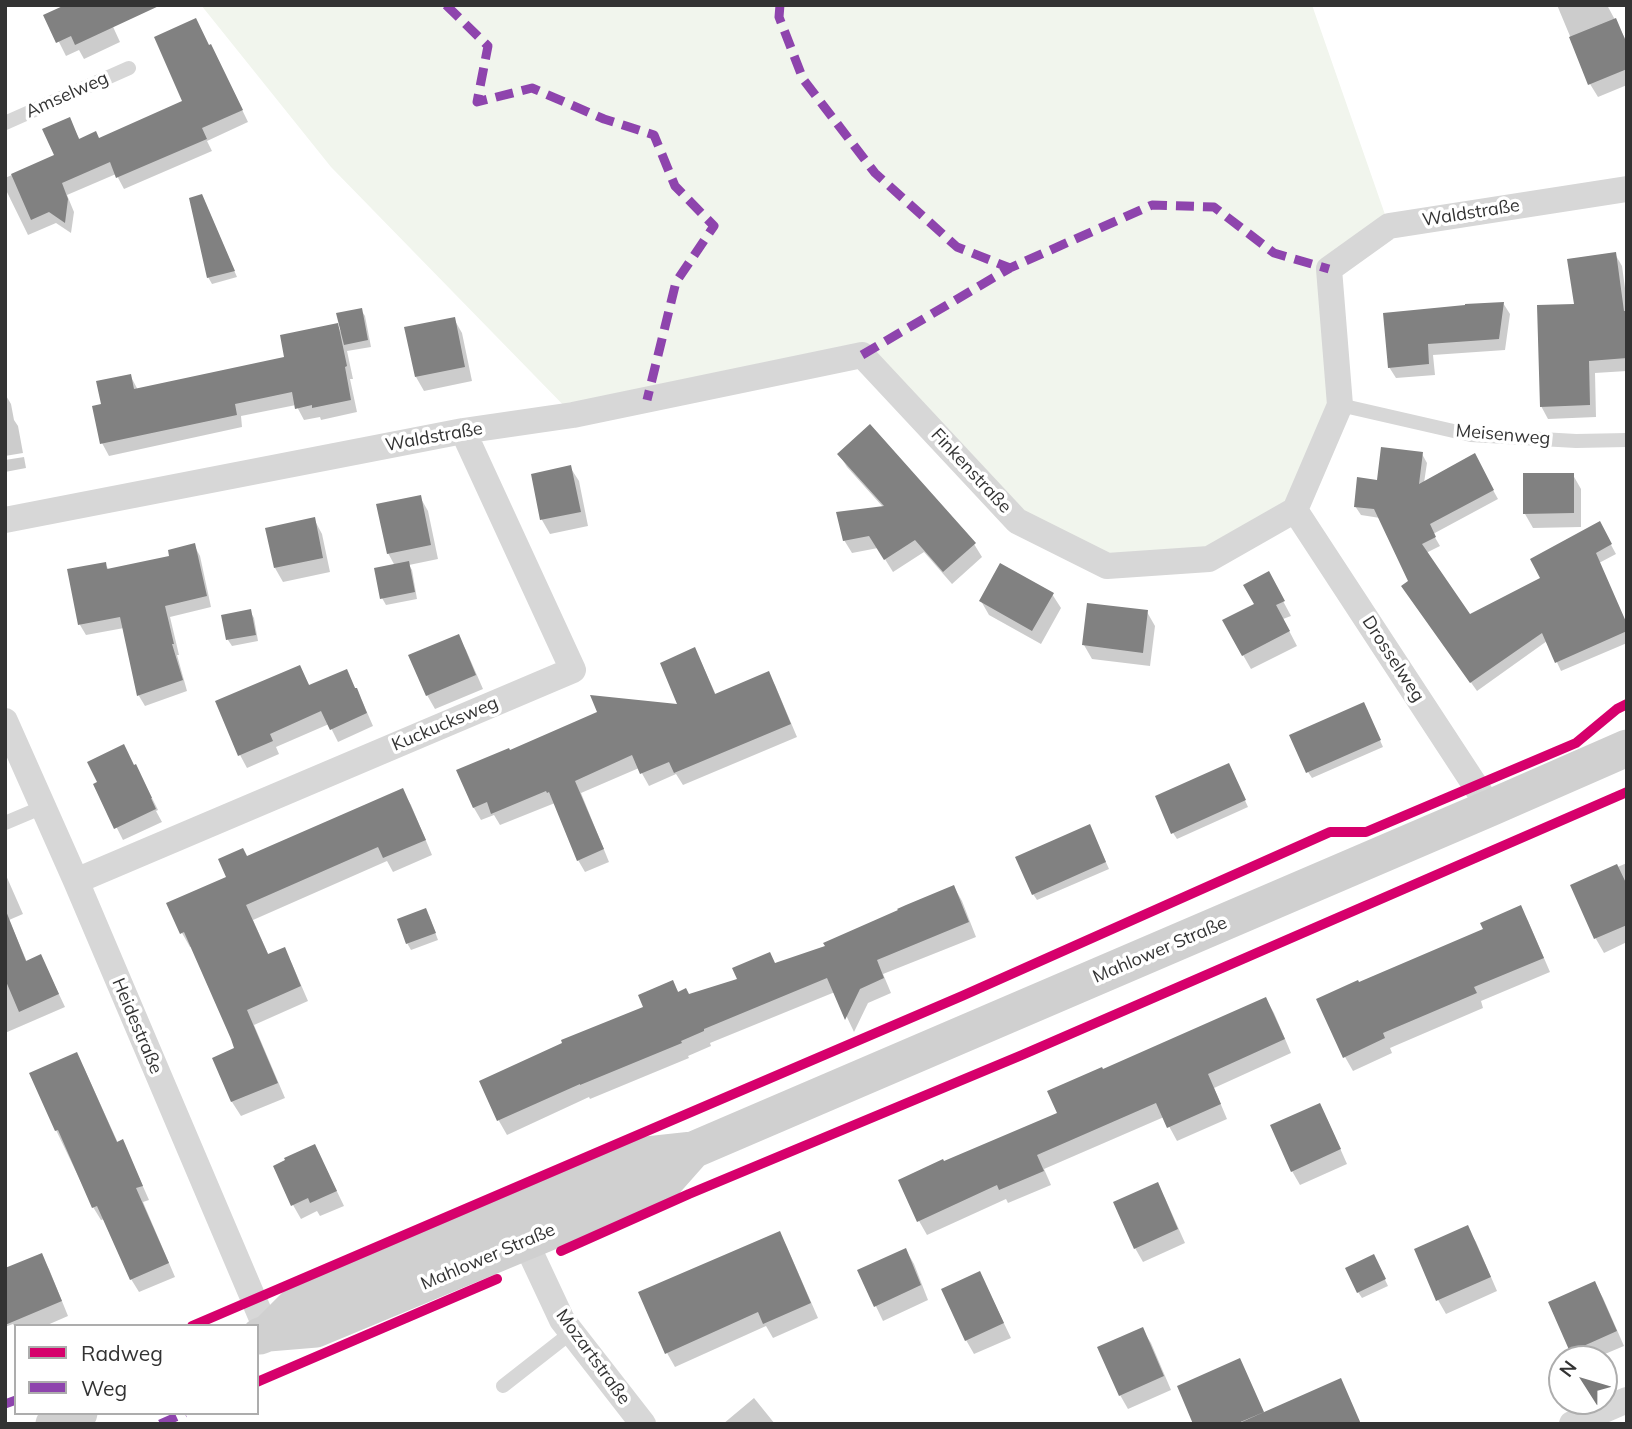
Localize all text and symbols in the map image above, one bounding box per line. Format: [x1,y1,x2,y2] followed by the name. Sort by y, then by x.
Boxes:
[22,67,112,123] street label: Amselweg
[1421,195,1521,231] street label: Waldstraße
[384,418,484,456] street label: Waldstraße
[1455,420,1551,450] street label: Meisenweg
[926,424,1016,518] street label: Finkenstraße
[1357,612,1429,706] street label: Drosselweg
[389,692,501,756] street label: Kuckucksweg
[1090,912,1230,988] street label: Mahlower Straße
[107,975,167,1077] street label: Heidestraße
[418,1219,558,1295] street label: Mahlower Straße
[551,1305,635,1409] street label: Mozartstraße
[14,1324,259,1415] legend
[81,1340,163,1366] text: Radweg
[1548,1345,1618,1415] north arrow
[1554,1356,1582,1382] text: N
[81,1375,127,1401] text: Weg

